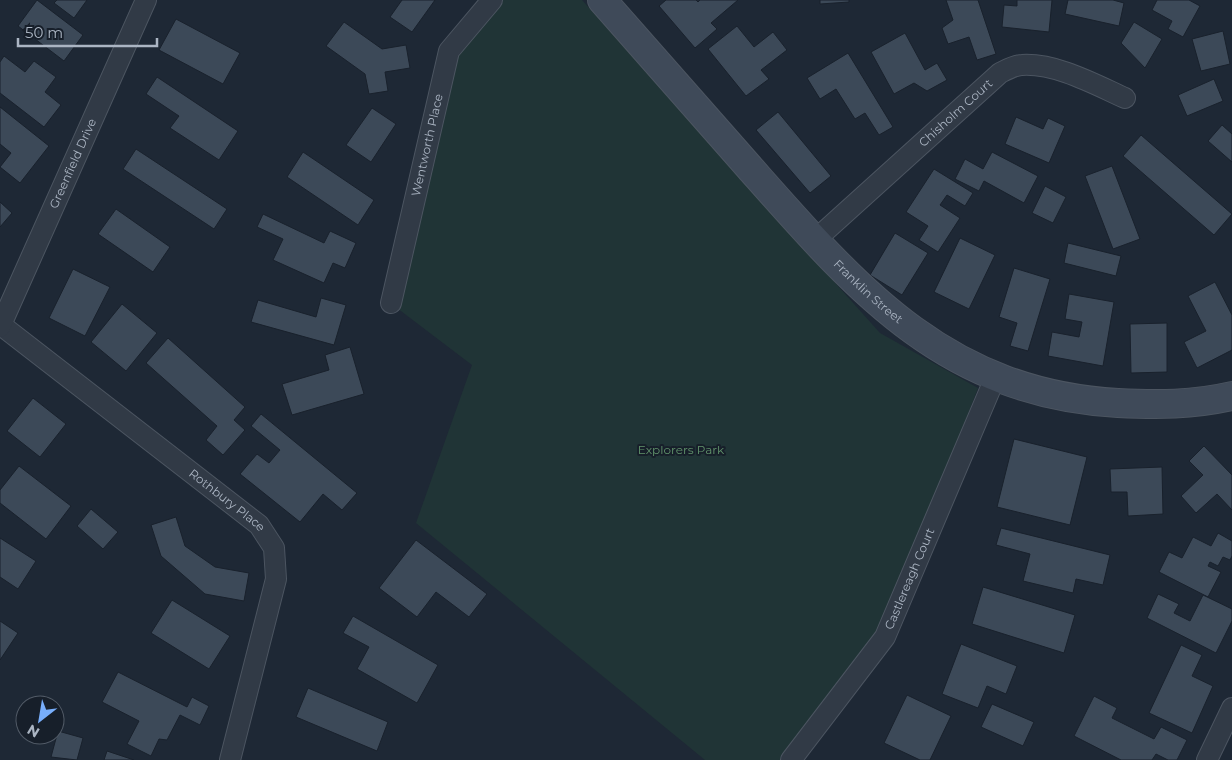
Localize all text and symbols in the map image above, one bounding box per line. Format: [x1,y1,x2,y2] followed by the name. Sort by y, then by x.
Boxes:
[18,15,156,47] scale bar
[25,23,63,42] text: 50 m
[915,75,995,150] street label: Chisholm Court
[408,92,446,198] street label: Wentworth Place
[46,116,99,211] street label: Greenfield Drive
[831,256,906,327] street label: Franklin Street
[638,442,725,457] park label: Explorers Park
[186,466,269,534] street label: Rothbury Place
[881,526,937,632] street label: Castlereagh Court
[15,695,65,745] north arrow
[24,721,43,742] text: N

